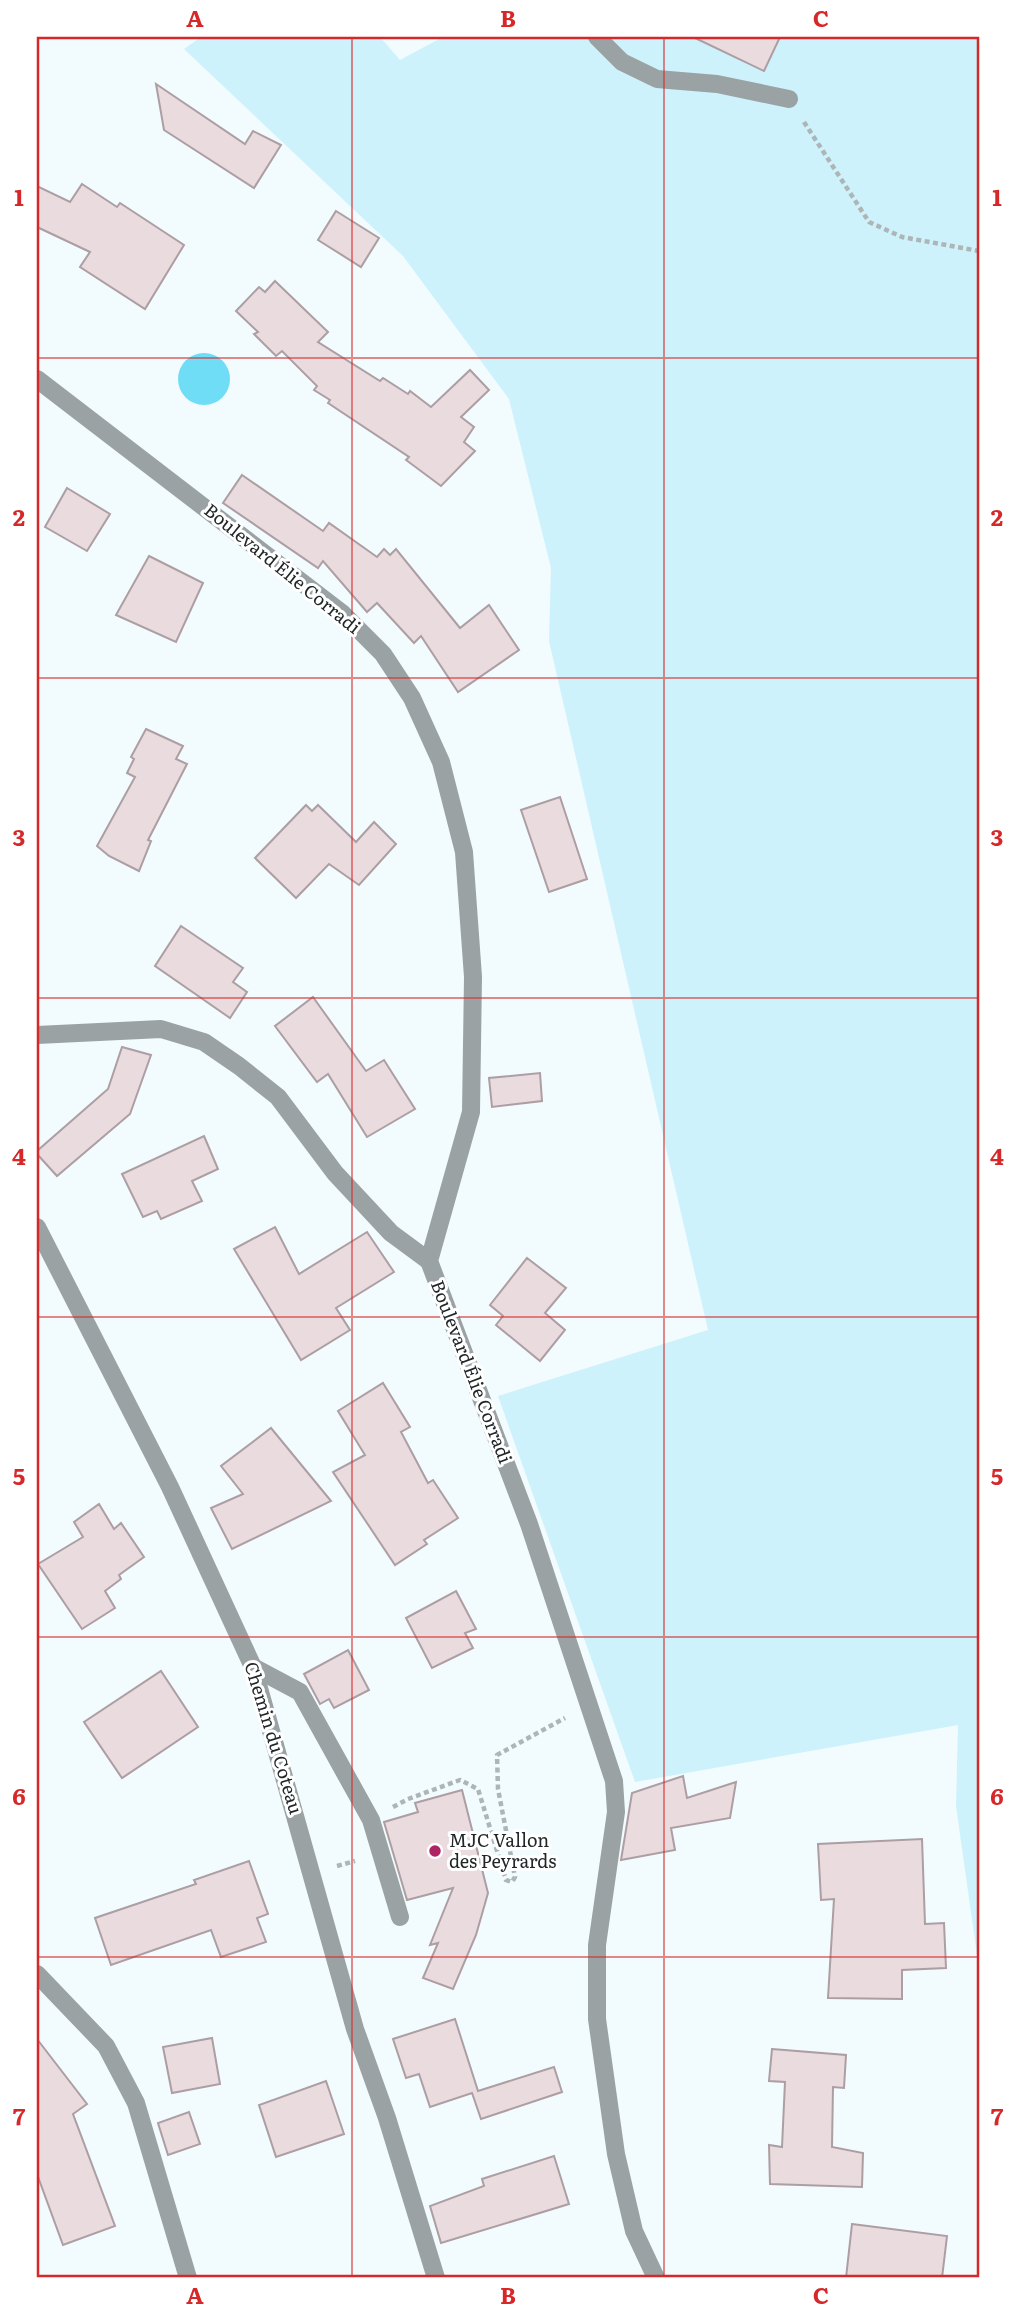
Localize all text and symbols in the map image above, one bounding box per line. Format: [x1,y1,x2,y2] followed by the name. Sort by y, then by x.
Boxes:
[186,0,204,34] text: A
[500,0,516,34] text: B
[813,0,829,34] text: C
[14,179,24,213] text: 1
[992,179,1002,213] text: 1
[199,496,367,640] street label: Boulevard Élie Corradi
[13,499,25,533] text: 2
[991,499,1003,533] text: 2
[13,819,25,853] text: 3
[991,819,1003,853] text: 3
[12,1138,26,1172] text: 4
[990,1138,1004,1172] text: 4
[425,1276,520,1467] street label: Boulevard Élie Corradi
[13,1458,25,1492] text: 5
[991,1458,1003,1492] text: 5
[238,1658,310,1817] street label: Chemin du Coteau
[12,1778,26,1812] text: 6
[990,1778,1004,1812] text: 6
[449,1826,556,1874] place label: MJC Vallon des Peyrards
[427,1843,443,1859] marker: MJC Vallon des Peyrards
[13,2098,26,2132] text: 7
[991,2098,1004,2132] text: 7
[186,2277,204,2311] text: A
[500,2277,516,2311] text: B
[813,2277,829,2311] text: C

